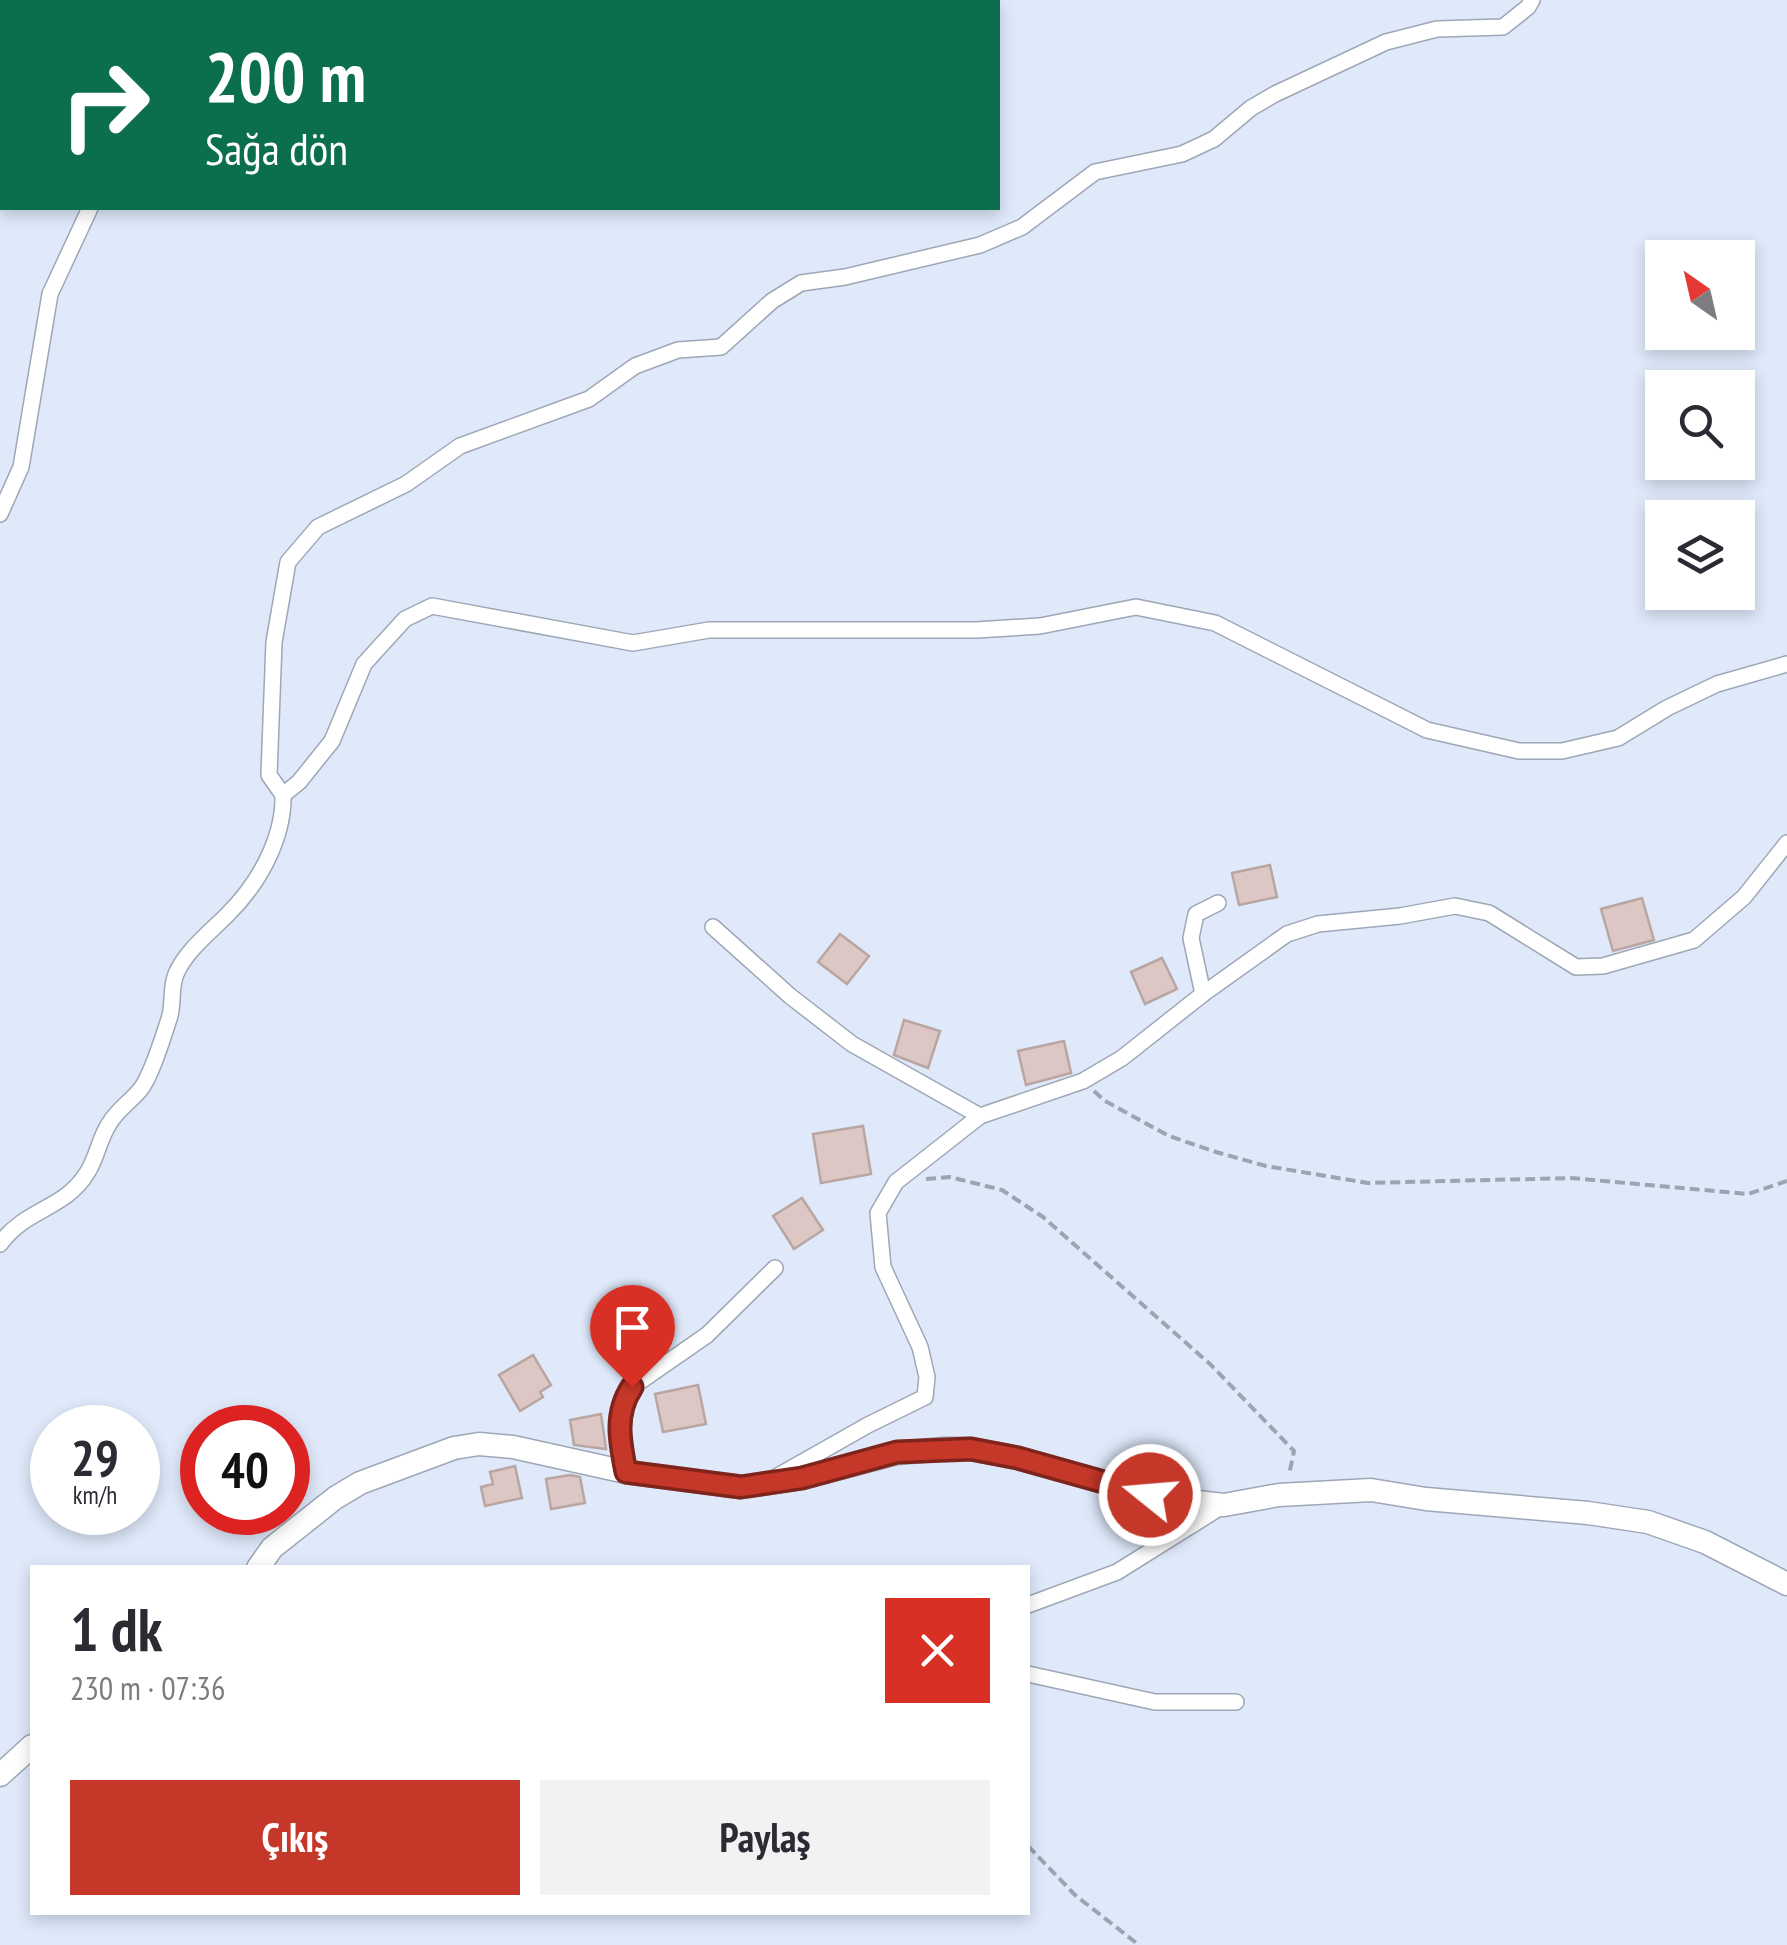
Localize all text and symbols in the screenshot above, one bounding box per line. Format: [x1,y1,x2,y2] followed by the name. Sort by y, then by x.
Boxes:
[205,31,366,121] text: 200 m
[40,40,170,170] icon: right
[205,119,348,177] text: Sağa dön
[1645,240,1755,350] north arrow
[1645,240,1755,610] map controls
[1645,370,1755,480] button: search
[1645,500,1755,610] button: layers
[590,1285,675,1388] pin
[605,1300,660,1355] icon: arrive
[180,1405,310,1535] speed limit sign: 40
[71,1425,119,1490] text: 29
[1098,1443,1202,1547] position arrow
[73,1479,117,1511] text: km/h
[70,1590,162,1668] text: 1 dk
[885,1598,990,1703] button: close
[70,1667,225,1709] text: 230 m · 07:36
[70,1780,520,1895] button: Çıkış
[540,1780,990,1895] button: Paylaş

